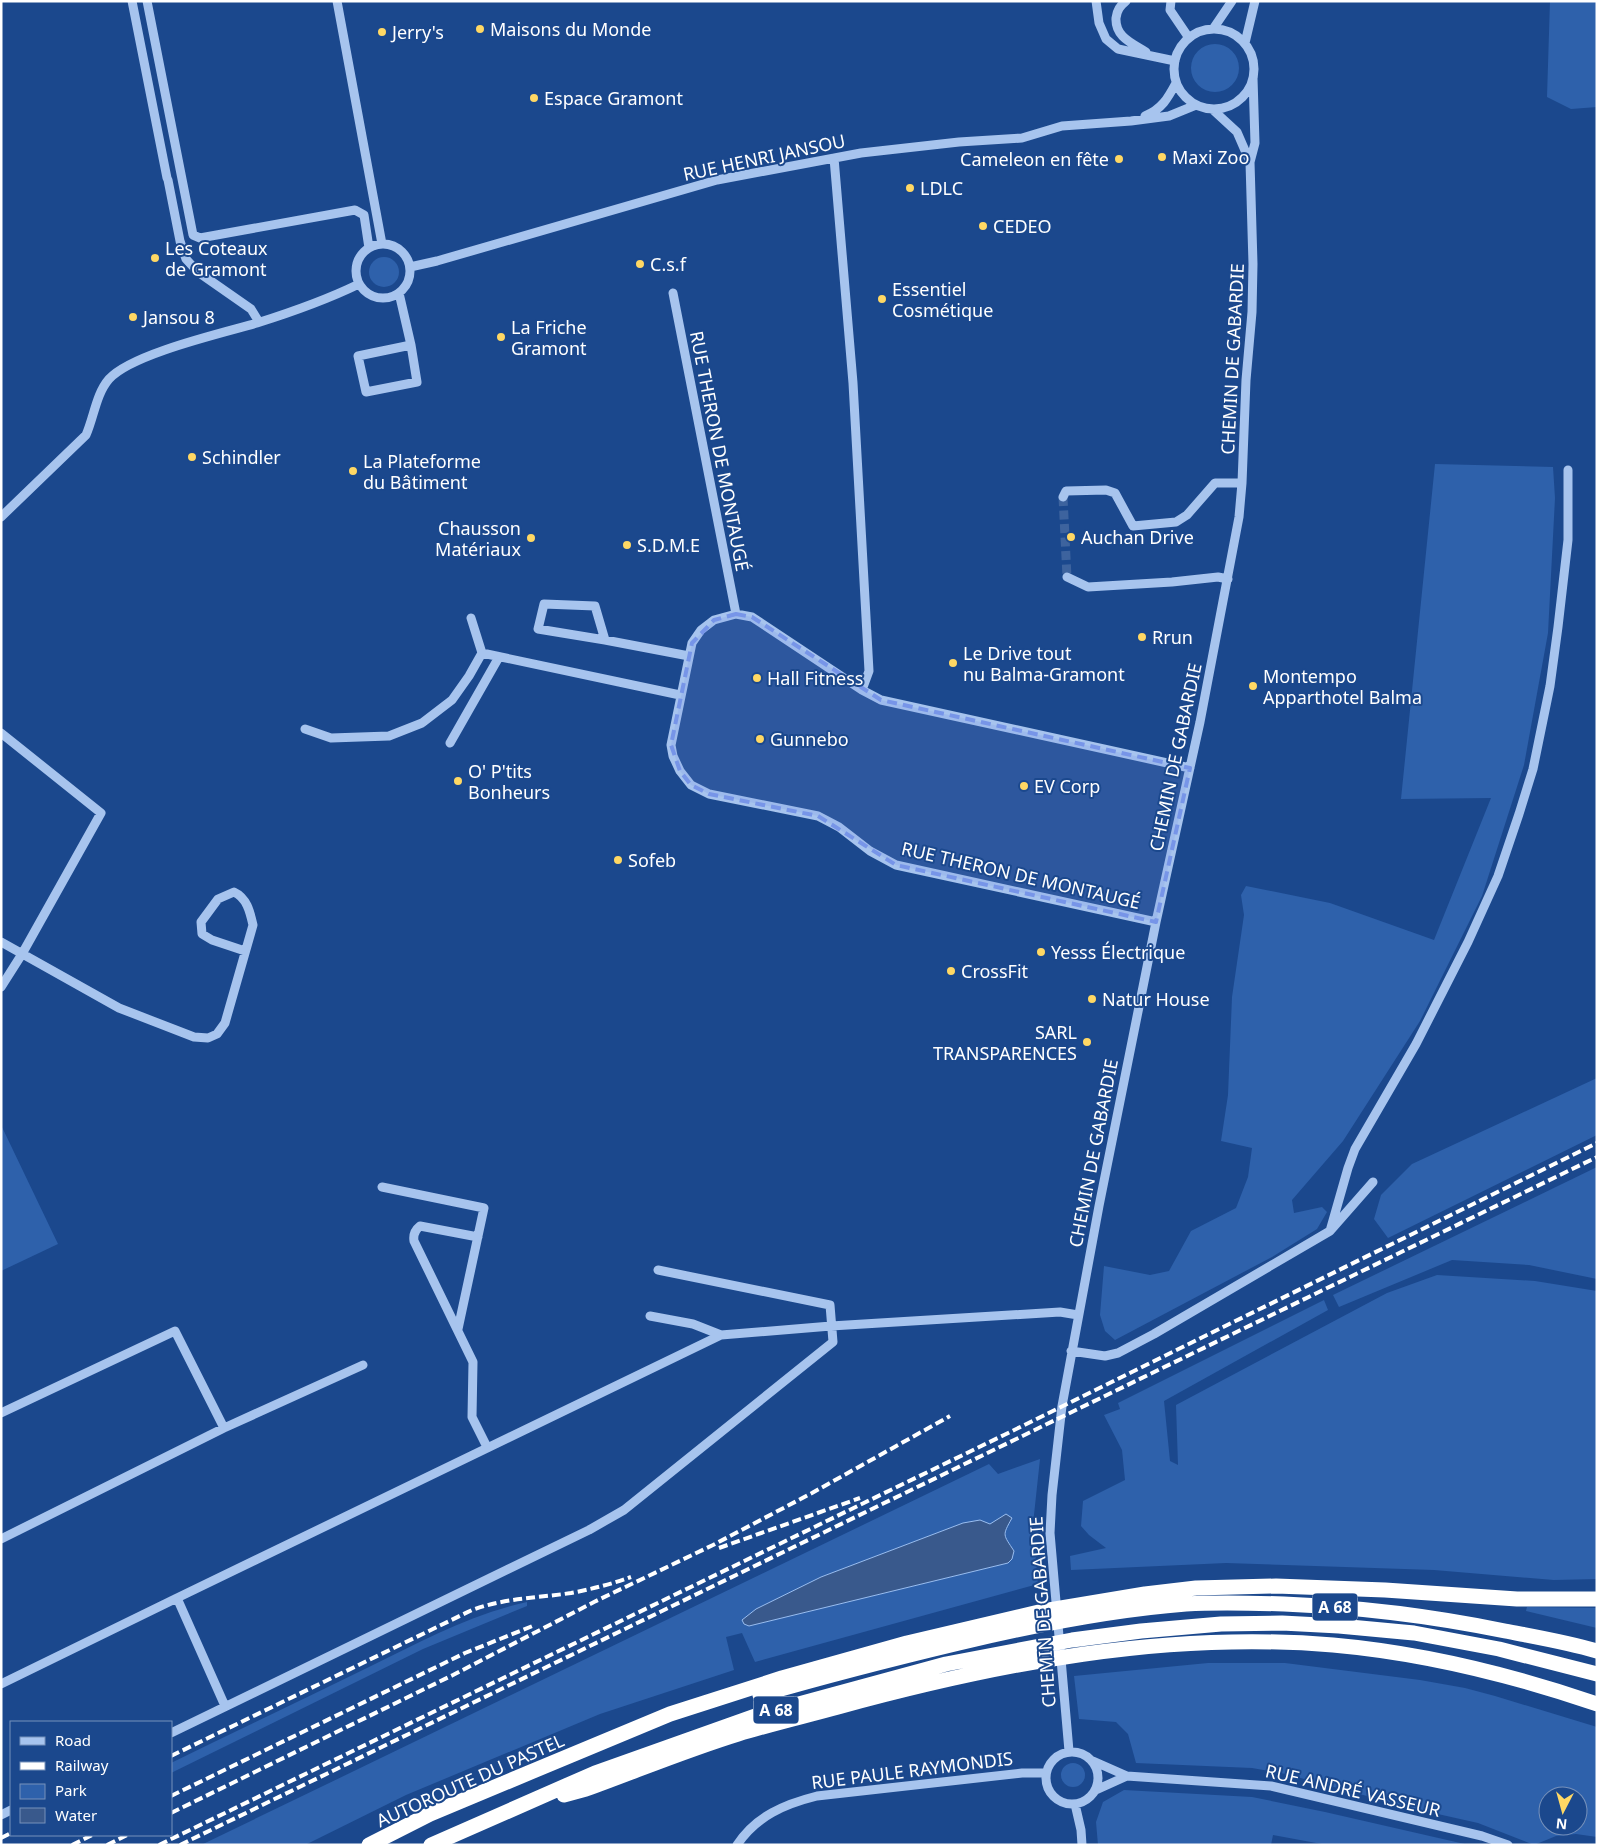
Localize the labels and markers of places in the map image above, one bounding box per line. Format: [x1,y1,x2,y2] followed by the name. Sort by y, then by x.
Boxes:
[490,17,651,41] place label: Maisons du Monde
[390,20,444,44] place label: Jerry's
[474,23,486,35] marker: Maisons du Monde
[376,26,388,38] marker: Jerry's
[544,86,683,110] place label: Espace Gramont
[528,92,540,104] marker: Espace Gramont
[1172,145,1249,169] place label: Maxi Zoo
[960,147,1109,171] place label: Cameleon en fête
[1156,151,1168,163] marker: Maxi Zoo
[1113,153,1125,165] marker: Cameleon en fête
[920,176,963,200] place label: LDLC
[904,182,916,194] marker: LDLC
[993,214,1052,238] place label: CEDEO
[977,220,989,232] marker: CEDEO
[165,236,268,281] place label: Les Coteaux de Gramont
[149,252,161,264] marker: Les Coteaux de Gramont
[650,252,687,276] place label: C.s.f
[634,258,646,270] marker: C.s.f
[892,277,993,322] place label: Essentiel Cosmétique
[876,293,888,305] marker: Essentiel Cosmétique
[141,305,215,329] place label: Jansou 8
[127,311,139,323] marker: Jansou 8
[511,315,587,360] place label: La Friche Gramont
[495,331,507,343] marker: La Friche Gramont
[202,445,281,469] place label: Schindler
[363,449,481,494] place label: La Plateforme du Bâtiment
[186,451,198,463] marker: Schindler
[347,465,359,477] marker: La Plateforme du Bâtiment
[435,516,521,561] place label: Chausson Matériaux
[1081,525,1194,549] place label: Auchan Drive
[1065,531,1077,543] marker: Auchan Drive
[525,532,537,544] marker: Chausson Matériaux
[637,533,700,557] place label: S.D.M.E
[621,539,633,551] marker: S.D.M.E
[1152,625,1193,649] place label: Rrun
[1136,631,1148,643] marker: Rrun
[963,641,1125,686] place label: Le Drive tout nu Balma-Gramont
[947,657,959,669] marker: Le Drive tout nu Balma-Gramont
[1263,664,1422,709] place label: Montempo Apparthotel Balma
[767,666,863,690] place label: Hall Fitness
[751,672,763,684] marker: Hall Fitness
[1247,680,1259,692] marker: Montempo Apparthotel Balma
[770,727,849,751] place label: Gunnebo
[754,733,766,745] marker: Gunnebo
[468,759,550,804] place label: O' P'tits Bonheurs
[1034,774,1100,798] place label: EV Corp
[452,775,464,787] marker: O' P'tits Bonheurs
[1018,780,1030,792] marker: EV Corp
[628,848,676,872] place label: Sofeb
[612,854,624,866] marker: Sofeb
[1051,940,1185,964] place label: Yesss Électrique
[1035,946,1047,958] marker: Yesss Électrique
[961,959,1029,983] place label: CrossFit
[945,965,957,977] marker: CrossFit
[1102,987,1210,1011] place label: Natur House
[1086,993,1098,1005] marker: Natur House
[933,1020,1077,1065] place label: SARL TRANSPARENCES
[1081,1036,1093,1048] marker: SARL TRANSPARENCES

